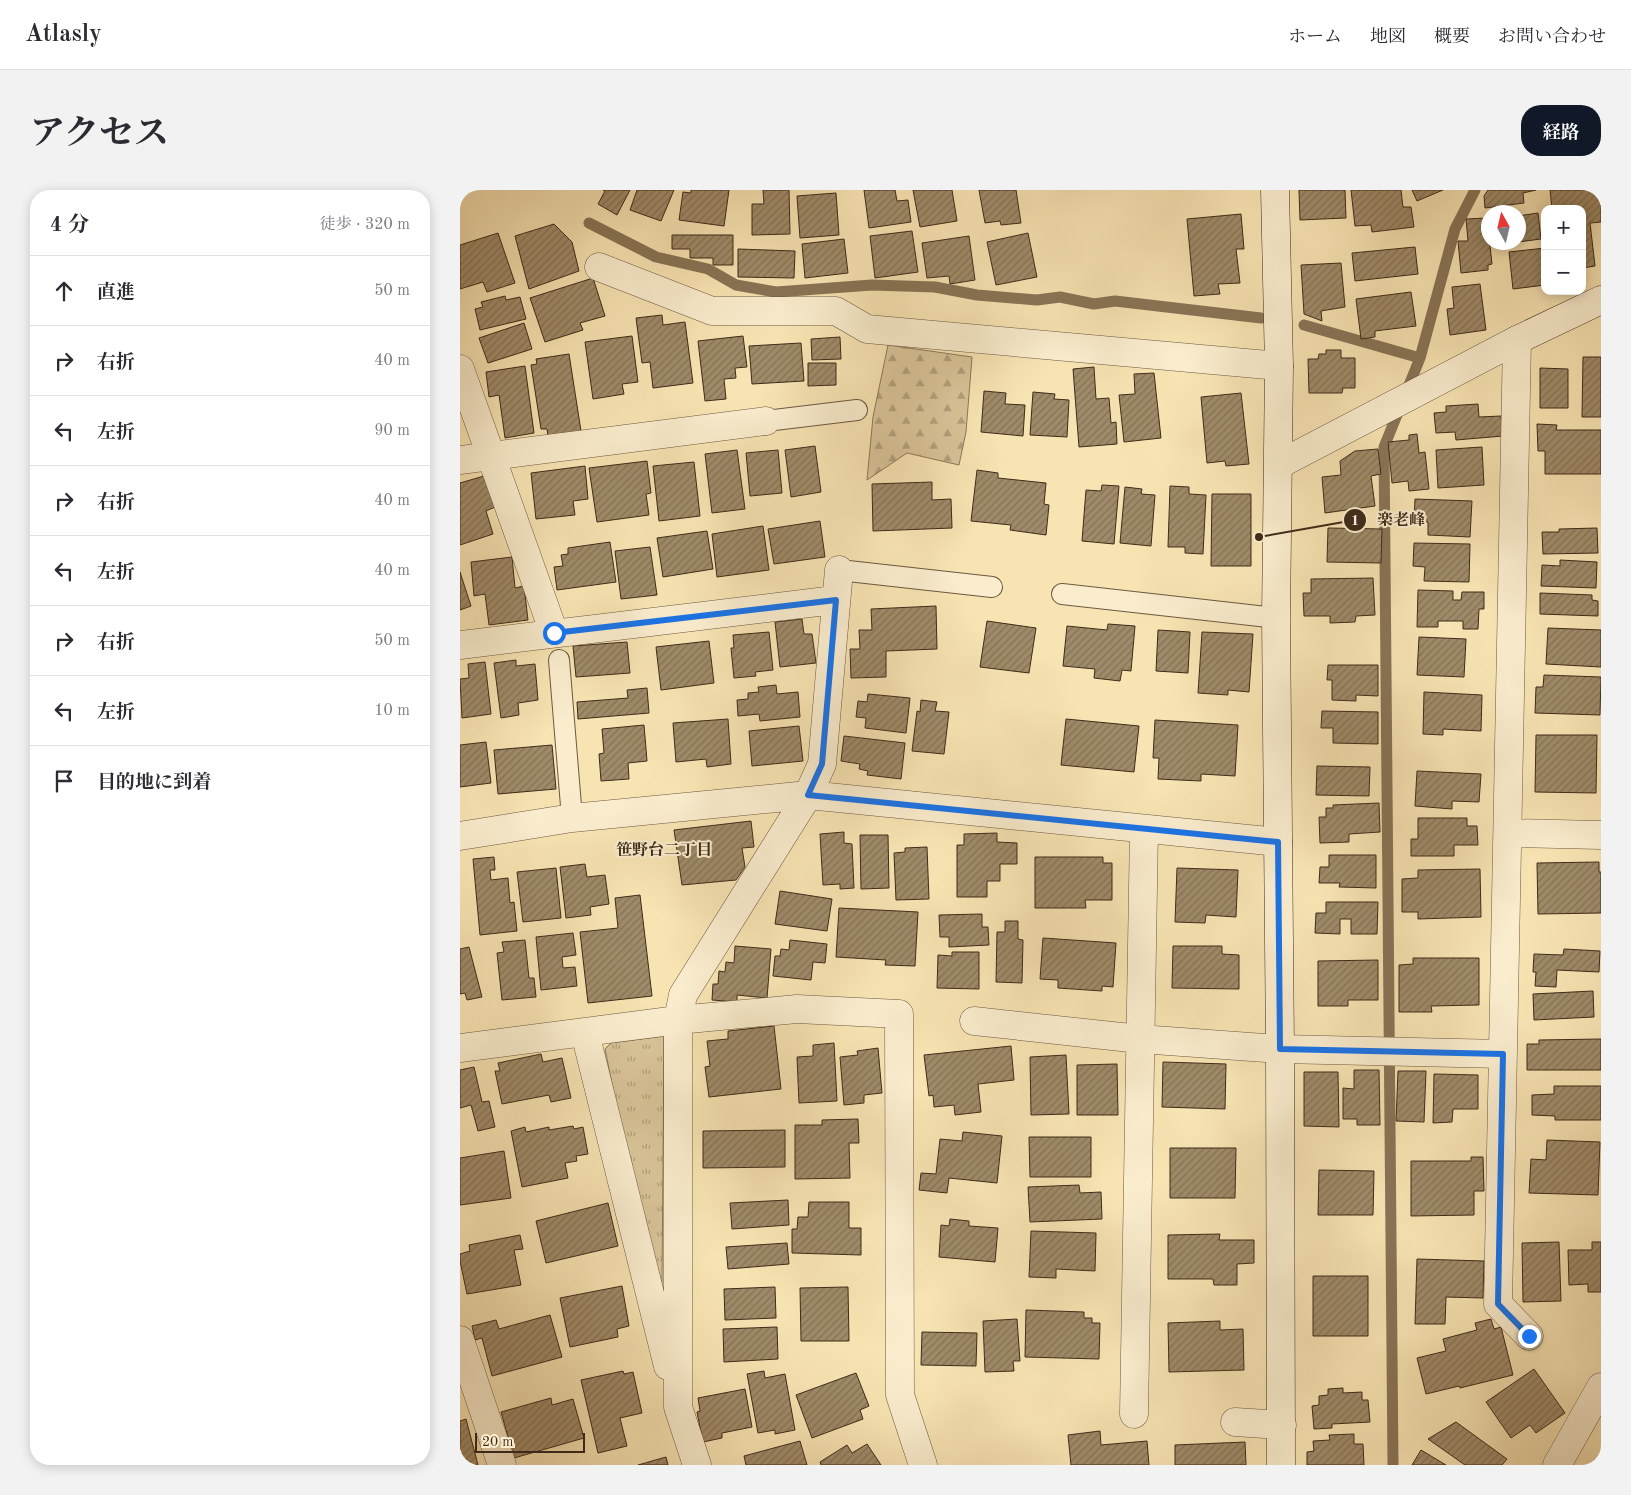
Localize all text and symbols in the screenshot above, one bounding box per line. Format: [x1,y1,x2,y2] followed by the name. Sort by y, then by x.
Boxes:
[25,23,102,47] text: Atlasly
[1288,28,1342,46] text: ホーム
[1370,28,1406,46] text: 地図
[1434,28,1470,46] text: 概要
[1498,28,1606,46] text: お問い合わせ
[1521,105,1601,156] button: 経路
[30,117,169,152] text: アクセス
[1481,205,1526,250] north arrow
[1541,205,1586,295] map controls
[1541,205,1586,250] button: +
[50,215,89,236] text: 4 分
[320,217,410,233] text: 徒歩 · 320 m
[1541,250,1586,295] button: −
[50,277,78,305] icon: ahead
[374,283,410,299] text: 50 m
[97,284,135,303] text: 直進
[50,347,78,375] icon: right
[374,353,410,369] text: 40 m
[97,354,135,373] text: 右折
[50,417,78,445] icon: left
[374,423,410,439] text: 90 m
[97,424,135,443] text: 左折
[50,487,78,515] icon: right
[374,493,410,509] text: 40 m
[97,494,135,513] text: 右折
[1342,504,1435,535] callout: 楽老峰
[1377,511,1425,529] text: 楽老峰
[1351,514,1359,529] text: 1
[50,557,78,585] icon: left
[374,563,410,579] text: 40 m
[97,564,135,583] text: 左折
[543,622,566,645] route start
[50,627,78,655] icon: right
[374,633,410,649] text: 50 m
[97,634,135,653] text: 右折
[50,697,78,725] icon: left
[374,703,410,719] text: 10 m
[97,704,135,723] text: 左折
[50,767,78,795] icon: arrive
[97,774,211,793] text: 目的地に到着
[616,841,712,859] district label: 笹野台二丁目
[1518,1325,1541,1348] route end
[475,1430,585,1453] scale bar
[482,1435,513,1449] text: 20 m

